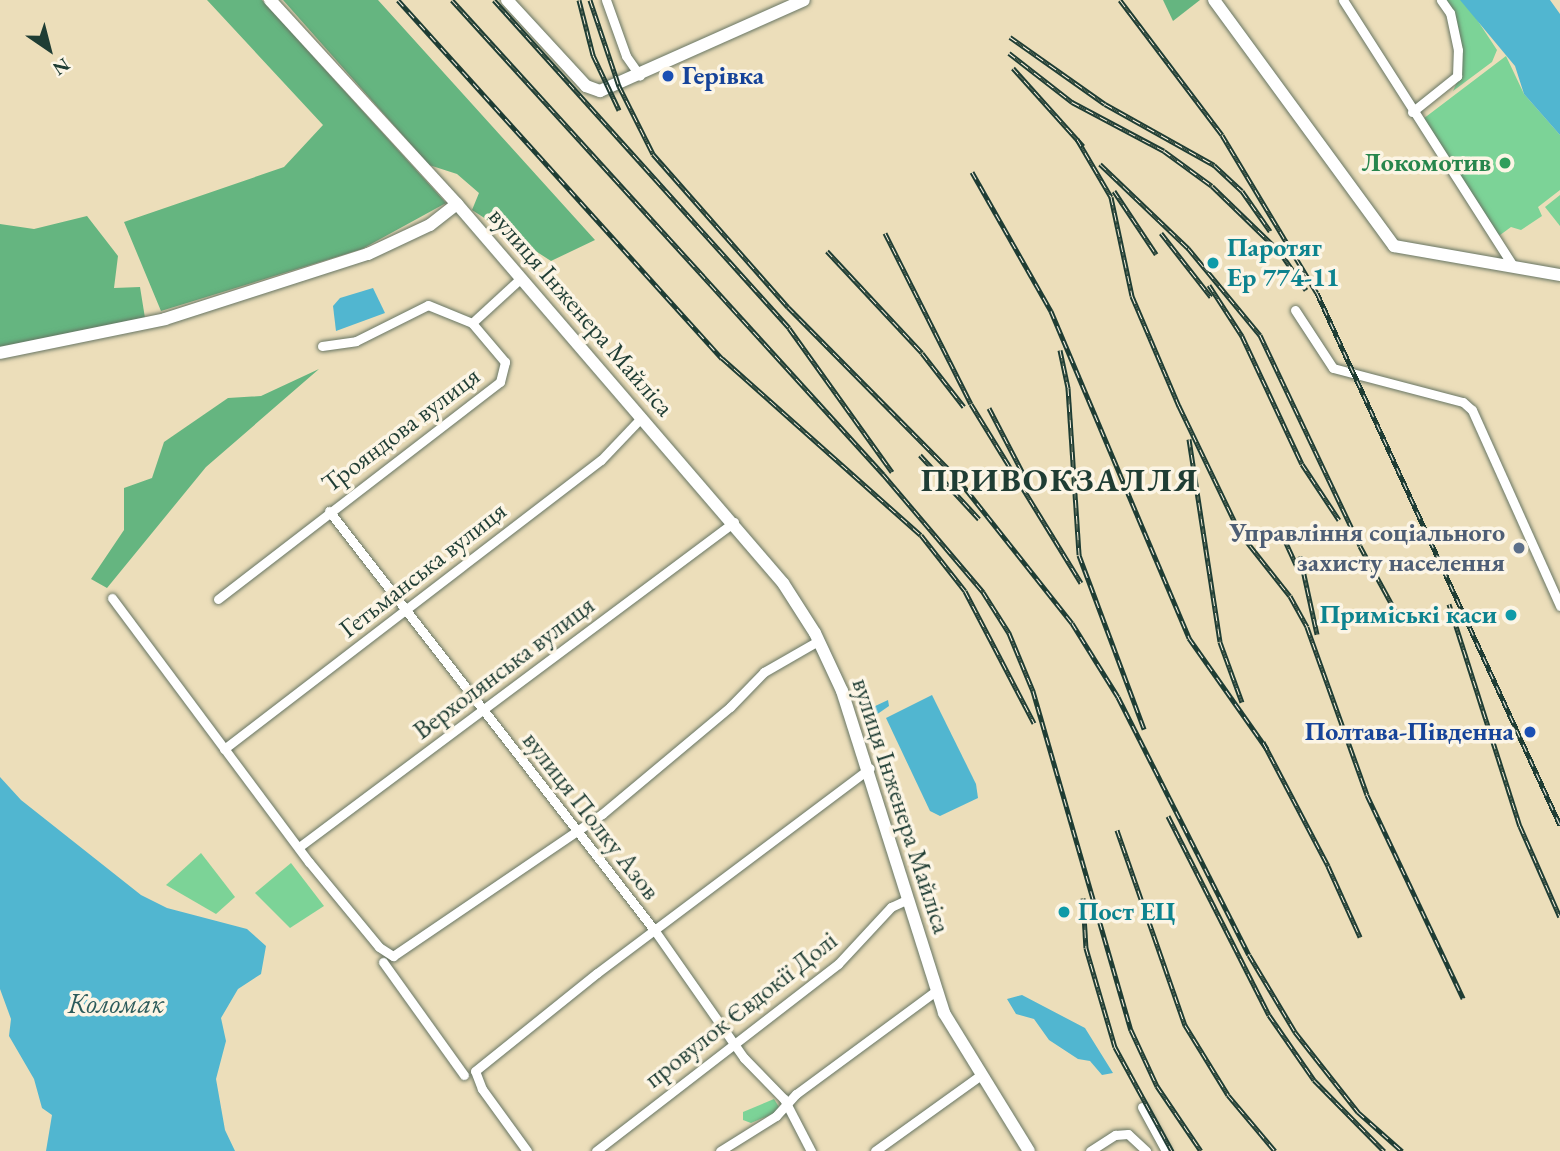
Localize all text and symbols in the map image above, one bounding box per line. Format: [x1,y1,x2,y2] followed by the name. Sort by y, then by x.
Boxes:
[14,14,84,84] north arrow
[48,52,75,81] text: N
[682,60,764,92] place label: Герівка
[660,68,676,84] marker: Герівка
[1362,147,1491,179] place label: Локомотив
[1497,155,1513,171] marker: Локомотив
[482,201,680,423] street label: вулиця Інженера Майліса
[1227,232,1339,294] place label: Паротяг Ер 774-11
[1205,255,1221,271] marker: Паротяг Ер 774-11
[316,360,486,500] street label: Трояндова вулиця
[922,460,1198,500] district label: ПРИВОКЗАЛЛЯ
[333,495,513,645] street label: Гетьманська вулиця
[1229,517,1505,578] place label: Управління соціального захисту населення
[1511,540,1527,556] marker: Управління соціального захисту населення
[407,590,601,746] street label: Верхолянська вулиця
[1320,599,1497,631] place label: Приміські каси
[1503,607,1519,623] marker: Приміські каси
[845,674,957,938] street label: вулиця Інженера Майліса
[1305,716,1514,748] place label: Полтава-Південна
[1520,722,1540,742] marker: Полтава-Південна
[516,726,666,906] street label: вулиця Полку Азов
[1078,896,1175,928] place label: Пост ЕЦ
[1056,904,1072,920] marker: Пост ЕЦ
[638,925,844,1095] street label: провулок Євдокії Долі
[68,986,164,1020] water label: Коломак

